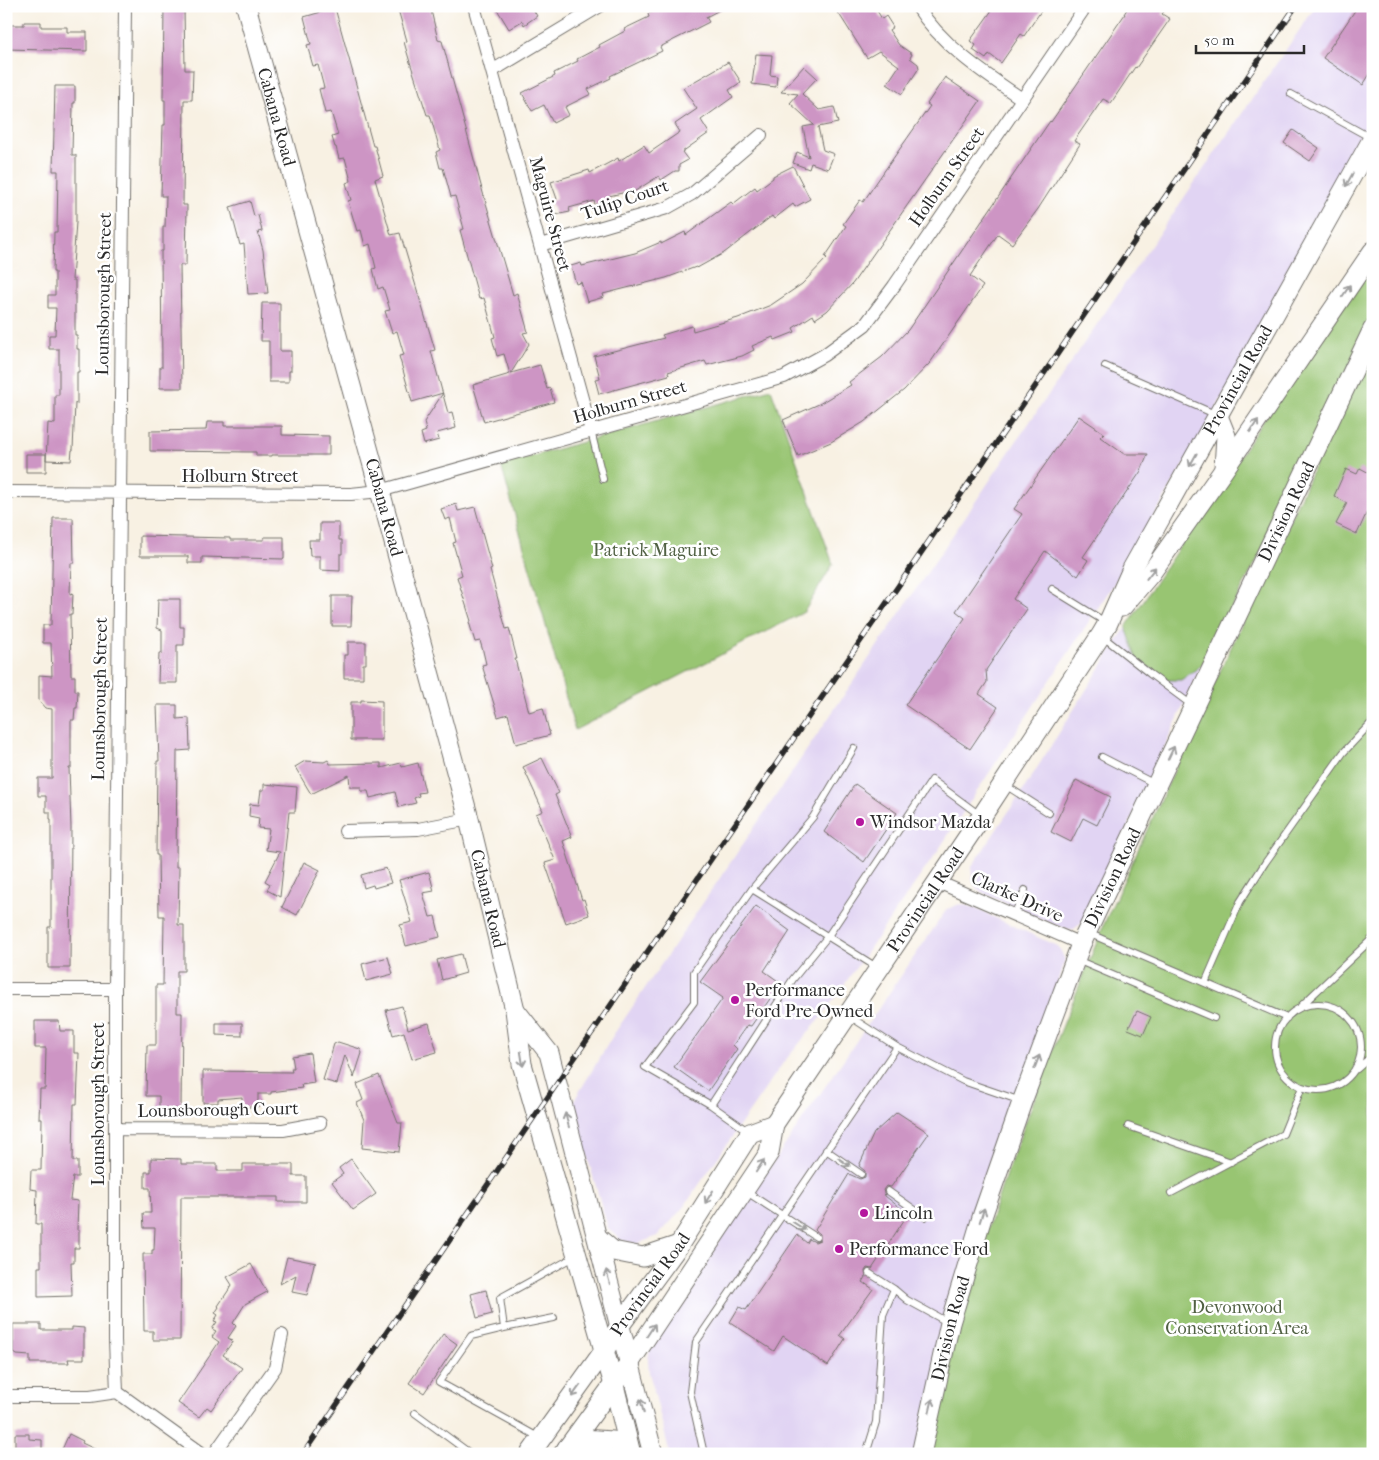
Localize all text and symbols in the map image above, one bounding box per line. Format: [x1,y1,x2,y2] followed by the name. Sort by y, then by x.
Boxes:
[1196,22,1304,54] scale bar
[1204,31,1235,49] text: 50 m
[253,65,300,168] street label: Cabana Road
[905,123,989,231] street label: Holburn Street
[525,154,576,274] street label: Maguire Street
[1344,173,1354,188] one-way arrow
[578,175,672,225] street label: Tulip Court
[92,212,116,376] street label: Lounsborough Street
[1341,285,1351,299] one-way arrow
[1199,321,1277,439] street label: Provincial Road
[571,376,690,428] street label: Holburn Street
[1249,419,1259,433] one-way arrow
[1188,452,1198,466] one-way arrow
[361,456,408,559] street label: Cabana Road
[1254,458,1319,565] street label: Division Road
[182,466,299,487] street label: Holburn Street
[593,540,719,561] park label: Patrick Maguire
[1146,566,1156,580] one-way arrow
[88,617,112,781] street label: Lounsborough Street
[1167,746,1176,761] one-way arrow
[869,812,992,833] place label: Windsor Mazda
[854,816,866,828] marker: Windsor Mazda
[1080,824,1145,931] street label: Division Road
[883,843,969,956] street label: Provincial Road
[466,847,510,950] street label: Cabana Road
[968,867,1066,927] street label: Clarke Drive
[745,980,874,1022] place label: Performance Ford Pre-Owned
[729,994,741,1006] marker: Performance Ford Pre-Owned
[88,1022,109,1186] street label: Lounsborough Street
[517,1050,527,1066] one-way arrow
[1033,1055,1042,1071] one-way arrow
[137,1098,299,1122] street label: Lounsborough Court
[562,1112,571,1128] one-way arrow
[836,1157,850,1167] one-way arrow
[755,1159,765,1173] one-way arrow
[704,1190,714,1204] one-way arrow
[874,1203,933,1224] place label: Lincoln
[858,1207,870,1219] marker: Lincoln
[978,1208,988,1224] one-way arrow
[792,1222,806,1232] one-way arrow
[606,1229,695,1340] street label: Provincial Road
[849,1239,989,1260] place label: Performance Ford
[833,1243,845,1255] marker: Performance Ford
[603,1270,613,1286] one-way arrow
[927,1273,974,1383] street label: Division Road
[1165,1297,1309,1339] park label: Devonwood Conservation Area
[646,1324,656,1338] one-way arrow
[570,1384,581,1397] one-way arrow
[636,1399,646,1415] one-way arrow
[927,1399,936,1415] one-way arrow

